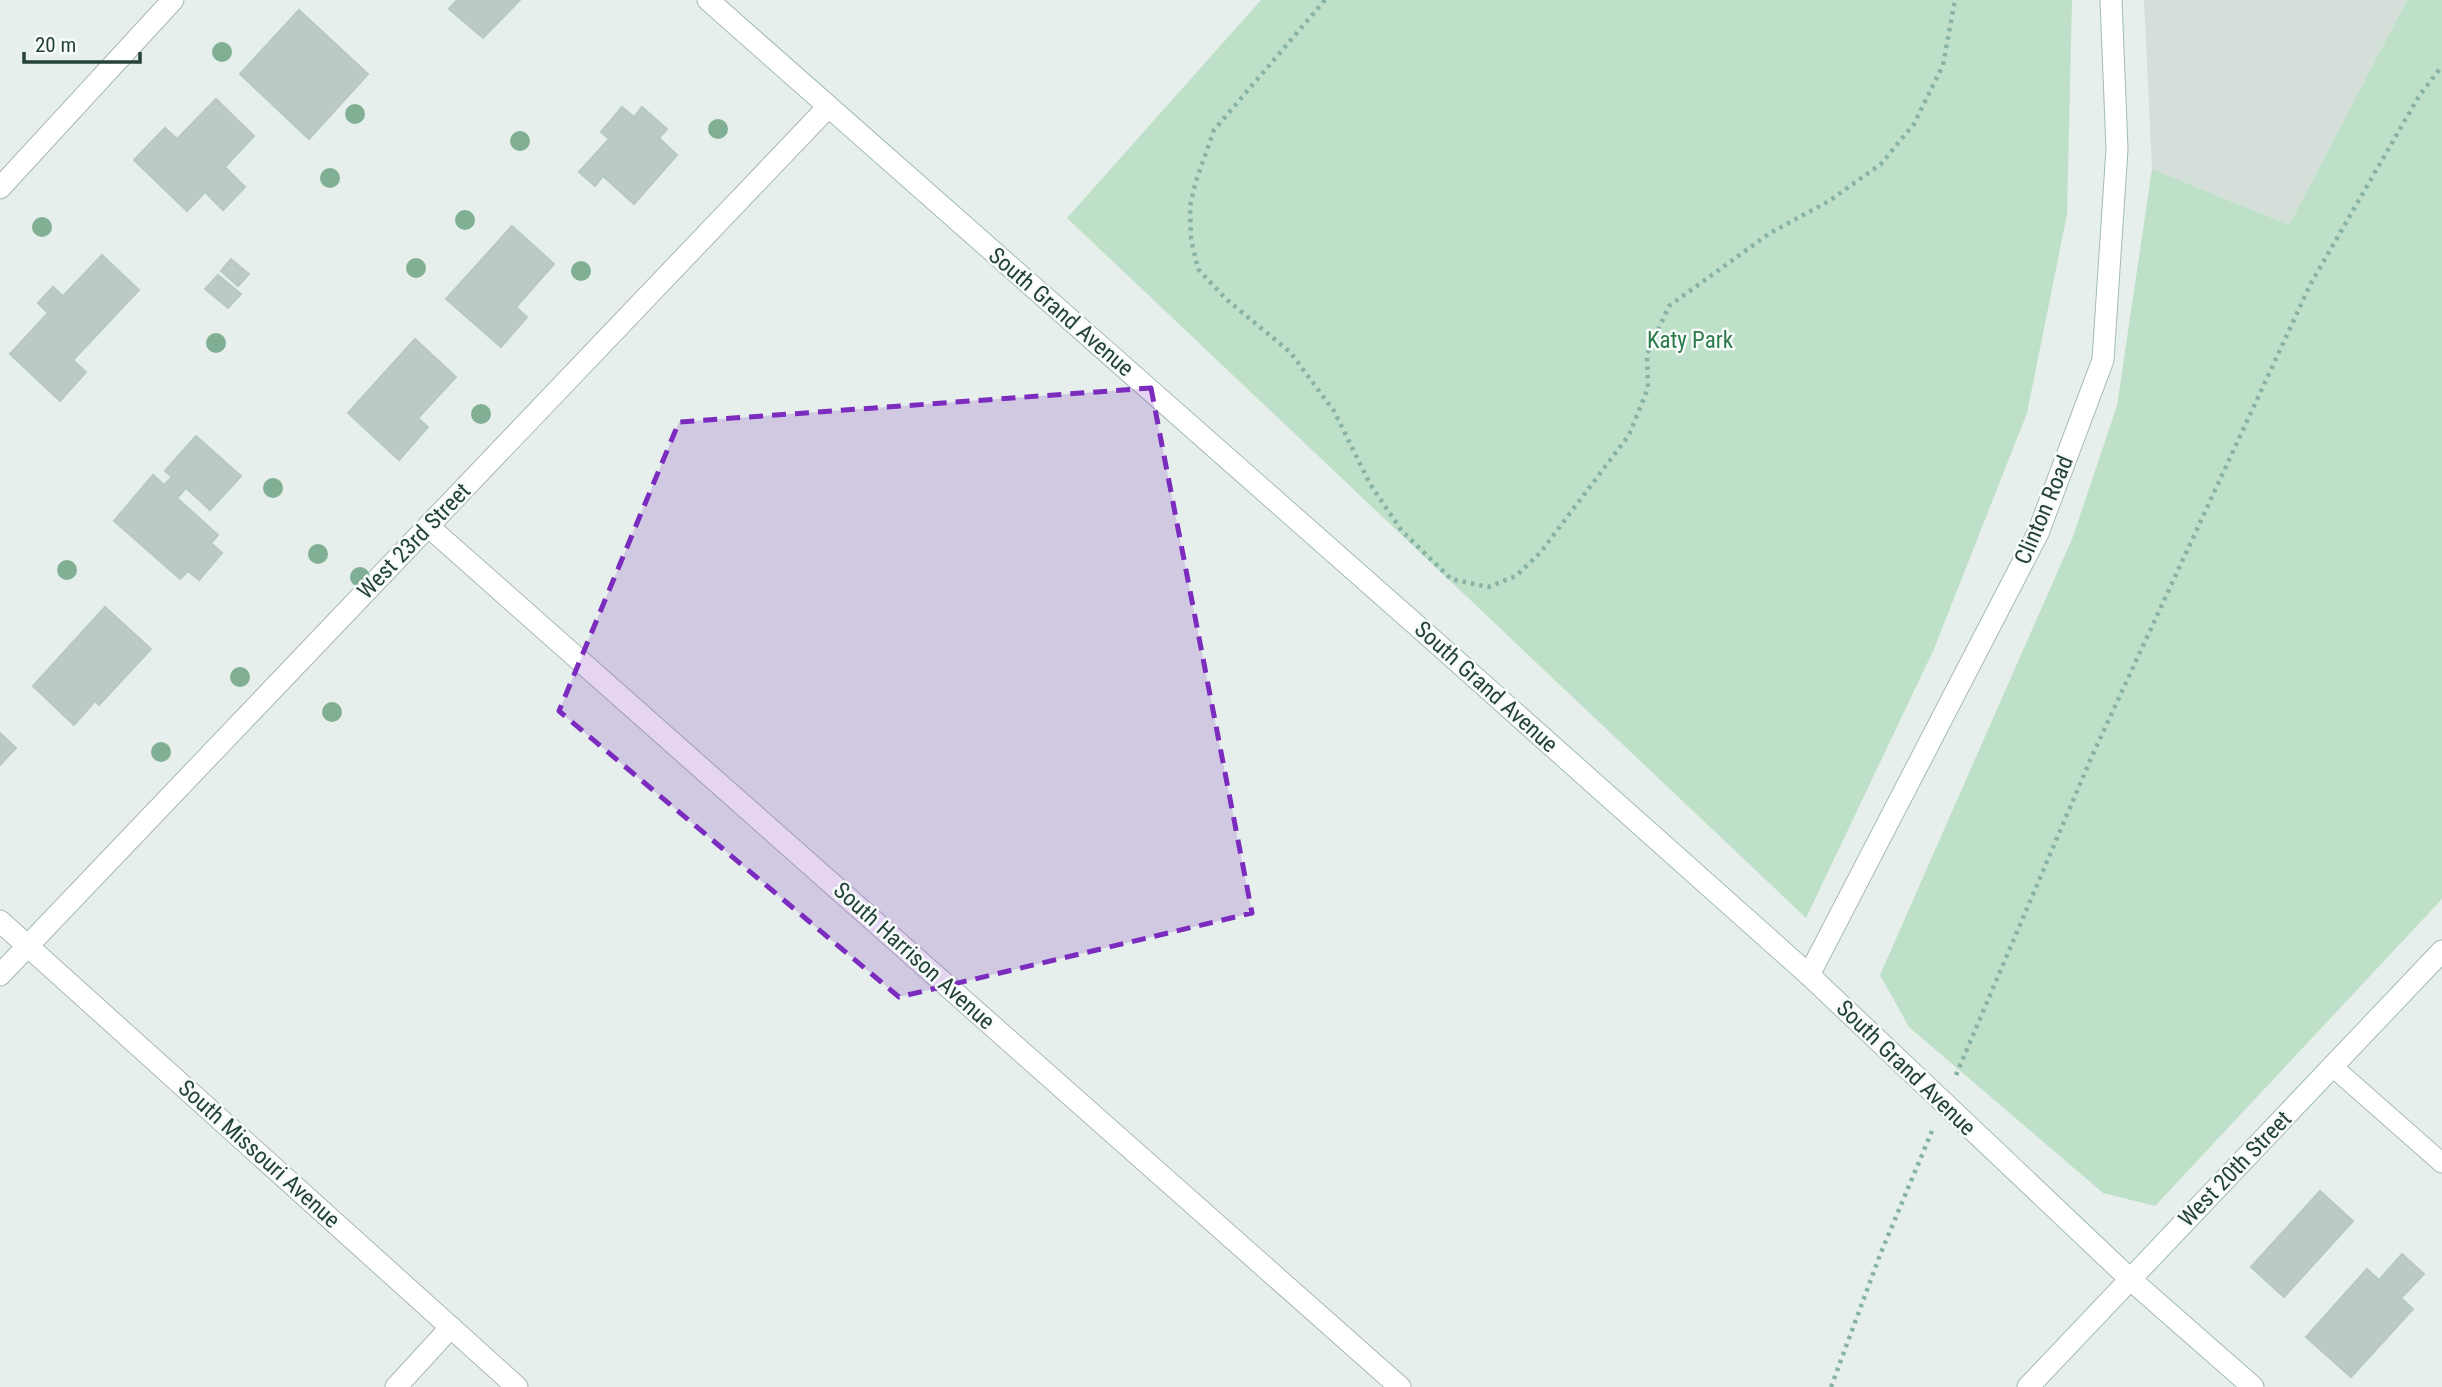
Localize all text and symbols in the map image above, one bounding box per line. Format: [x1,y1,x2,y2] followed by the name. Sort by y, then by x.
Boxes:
[24,21,140,65] scale bar
[35,33,76,57] text: 20 m
[983,242,1139,382] street label: South Grand Avenue
[1647,327,1734,354] park label: Katy Park
[2009,452,2079,568] street label: Clinton Road
[352,477,476,605] street label: West 23rd Street
[1409,616,1563,758] street label: South Grand Avenue
[828,877,1000,1035] street label: South Harrison Avenue
[1831,995,1981,1141] street label: South Grand Avenue
[173,1074,345,1234] street label: South Missouri Avenue
[2173,1106,2297,1232] street label: West 20th Street

